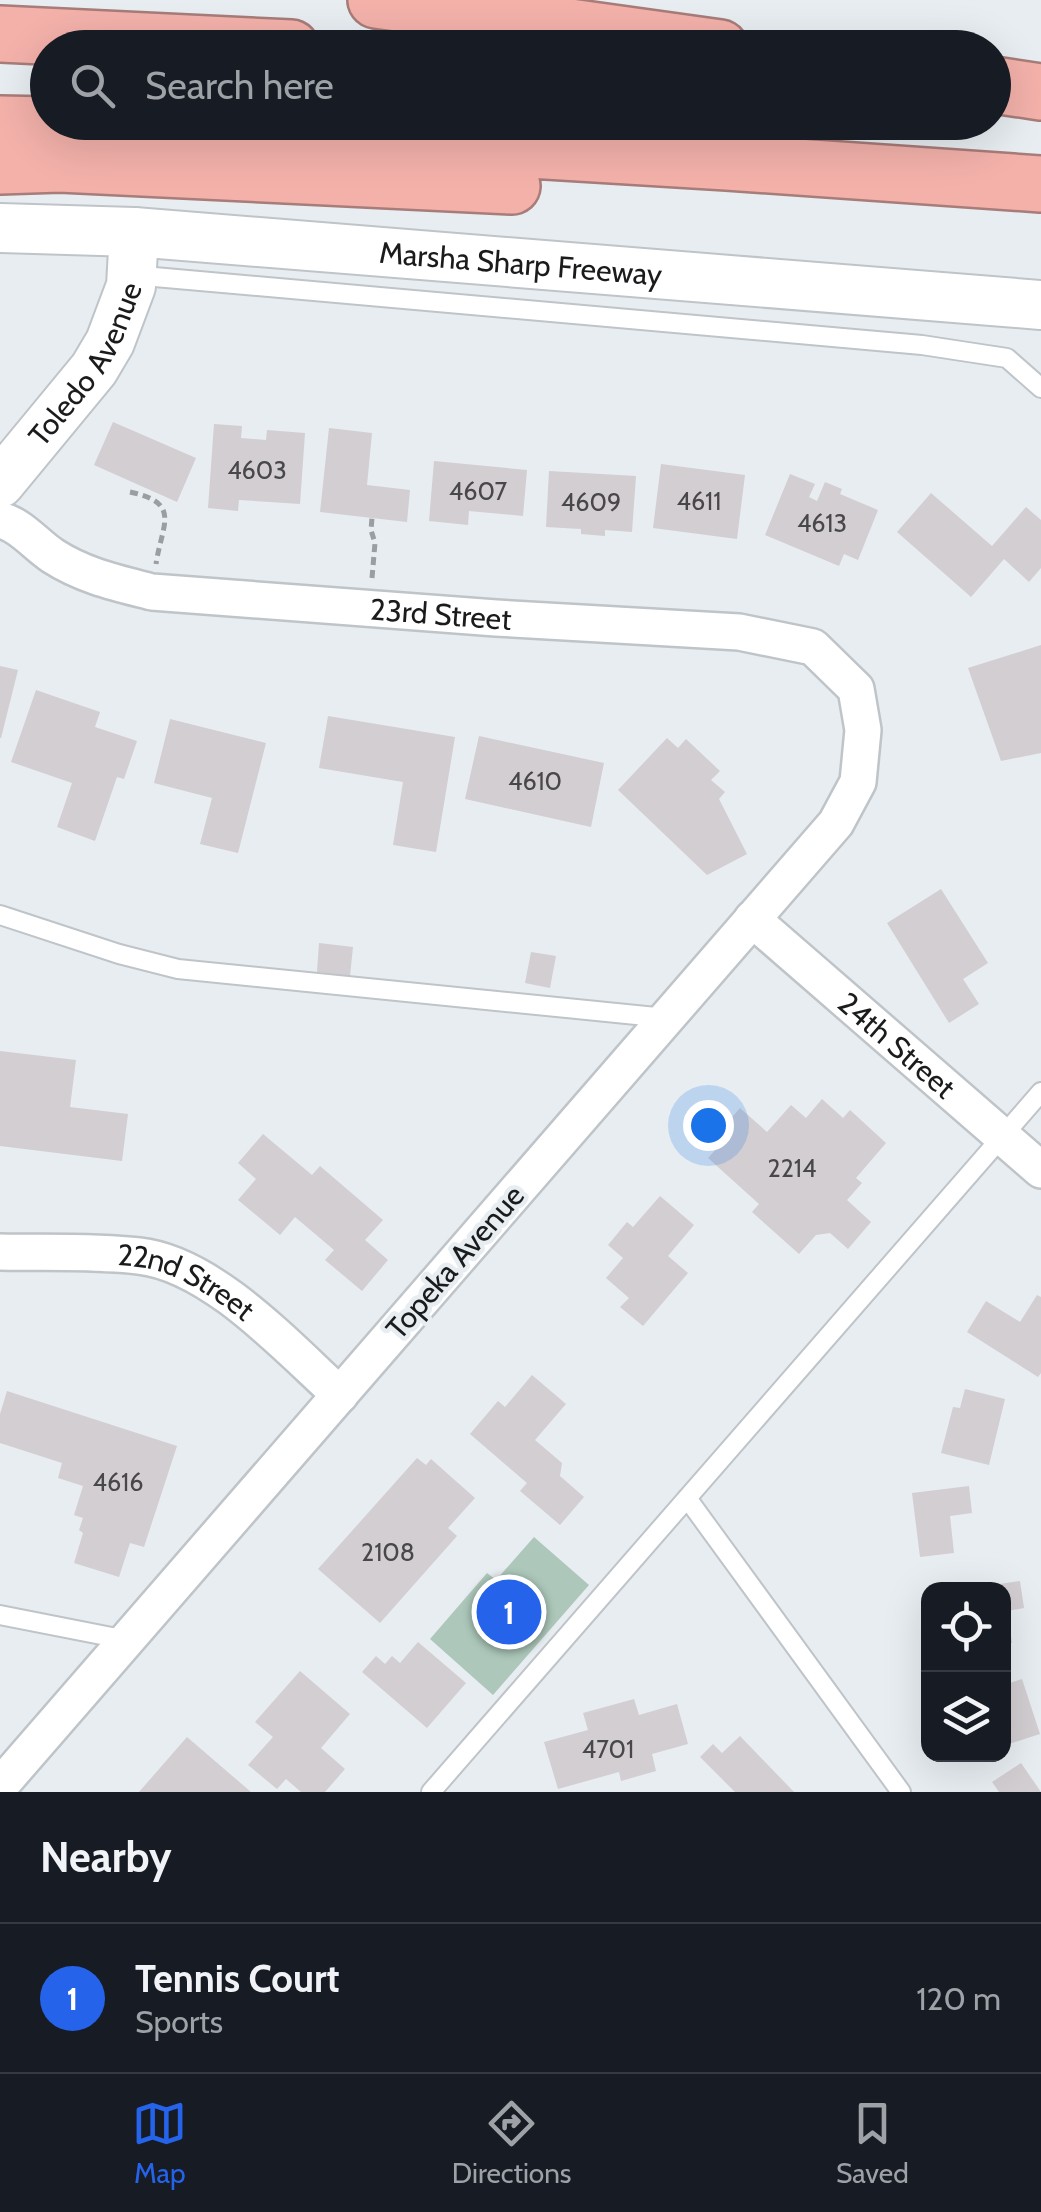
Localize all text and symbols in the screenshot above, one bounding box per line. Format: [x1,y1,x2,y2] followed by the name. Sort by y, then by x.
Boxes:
[30,30,1011,140] search box
[65,58,120,113] icon: search
[145,62,334,109] text: Search here
[378,233,664,293] street label: Marsha Sharp Freeway
[20,277,149,453] street label: Toledo Avenue
[227,455,287,485] house number: 4603
[449,476,508,506] house number: 4607
[677,486,721,516] house number: 4611
[561,487,621,517] house number: 4609
[797,508,847,538] house number: 4613
[369,590,512,637] street label: 23rd Street
[508,766,562,796] house number: 4610
[831,984,963,1106] street label: 24th Street
[683,1100,734,1151] your location
[768,1153,816,1183] house number: 2214
[378,1177,532,1347] street label: Topeka Avenue
[116,1236,262,1328] street label: 22nd Street
[93,1467,143,1497] house number: 4616
[361,1537,415,1567] house number: 2108
[476,1574,542,1650] pin: 1
[921,1582,1011,1762] map controls
[921,1582,1011,1672] button: locate
[921,1672,1011,1762] button: layers
[582,1734,634,1764] house number: 4701
[40,1831,172,1883] text: Nearby
[135,1955,340,2002] text: Tennis Court
[67,1979,78,2018] text: 1
[916,1979,1001,2018] text: 120 m
[135,2002,223,2041] text: Sports
[132,2096,187,2190] tab: Map
[452,2096,571,2190] tab: Directions
[836,2096,909,2190] tab: Saved

